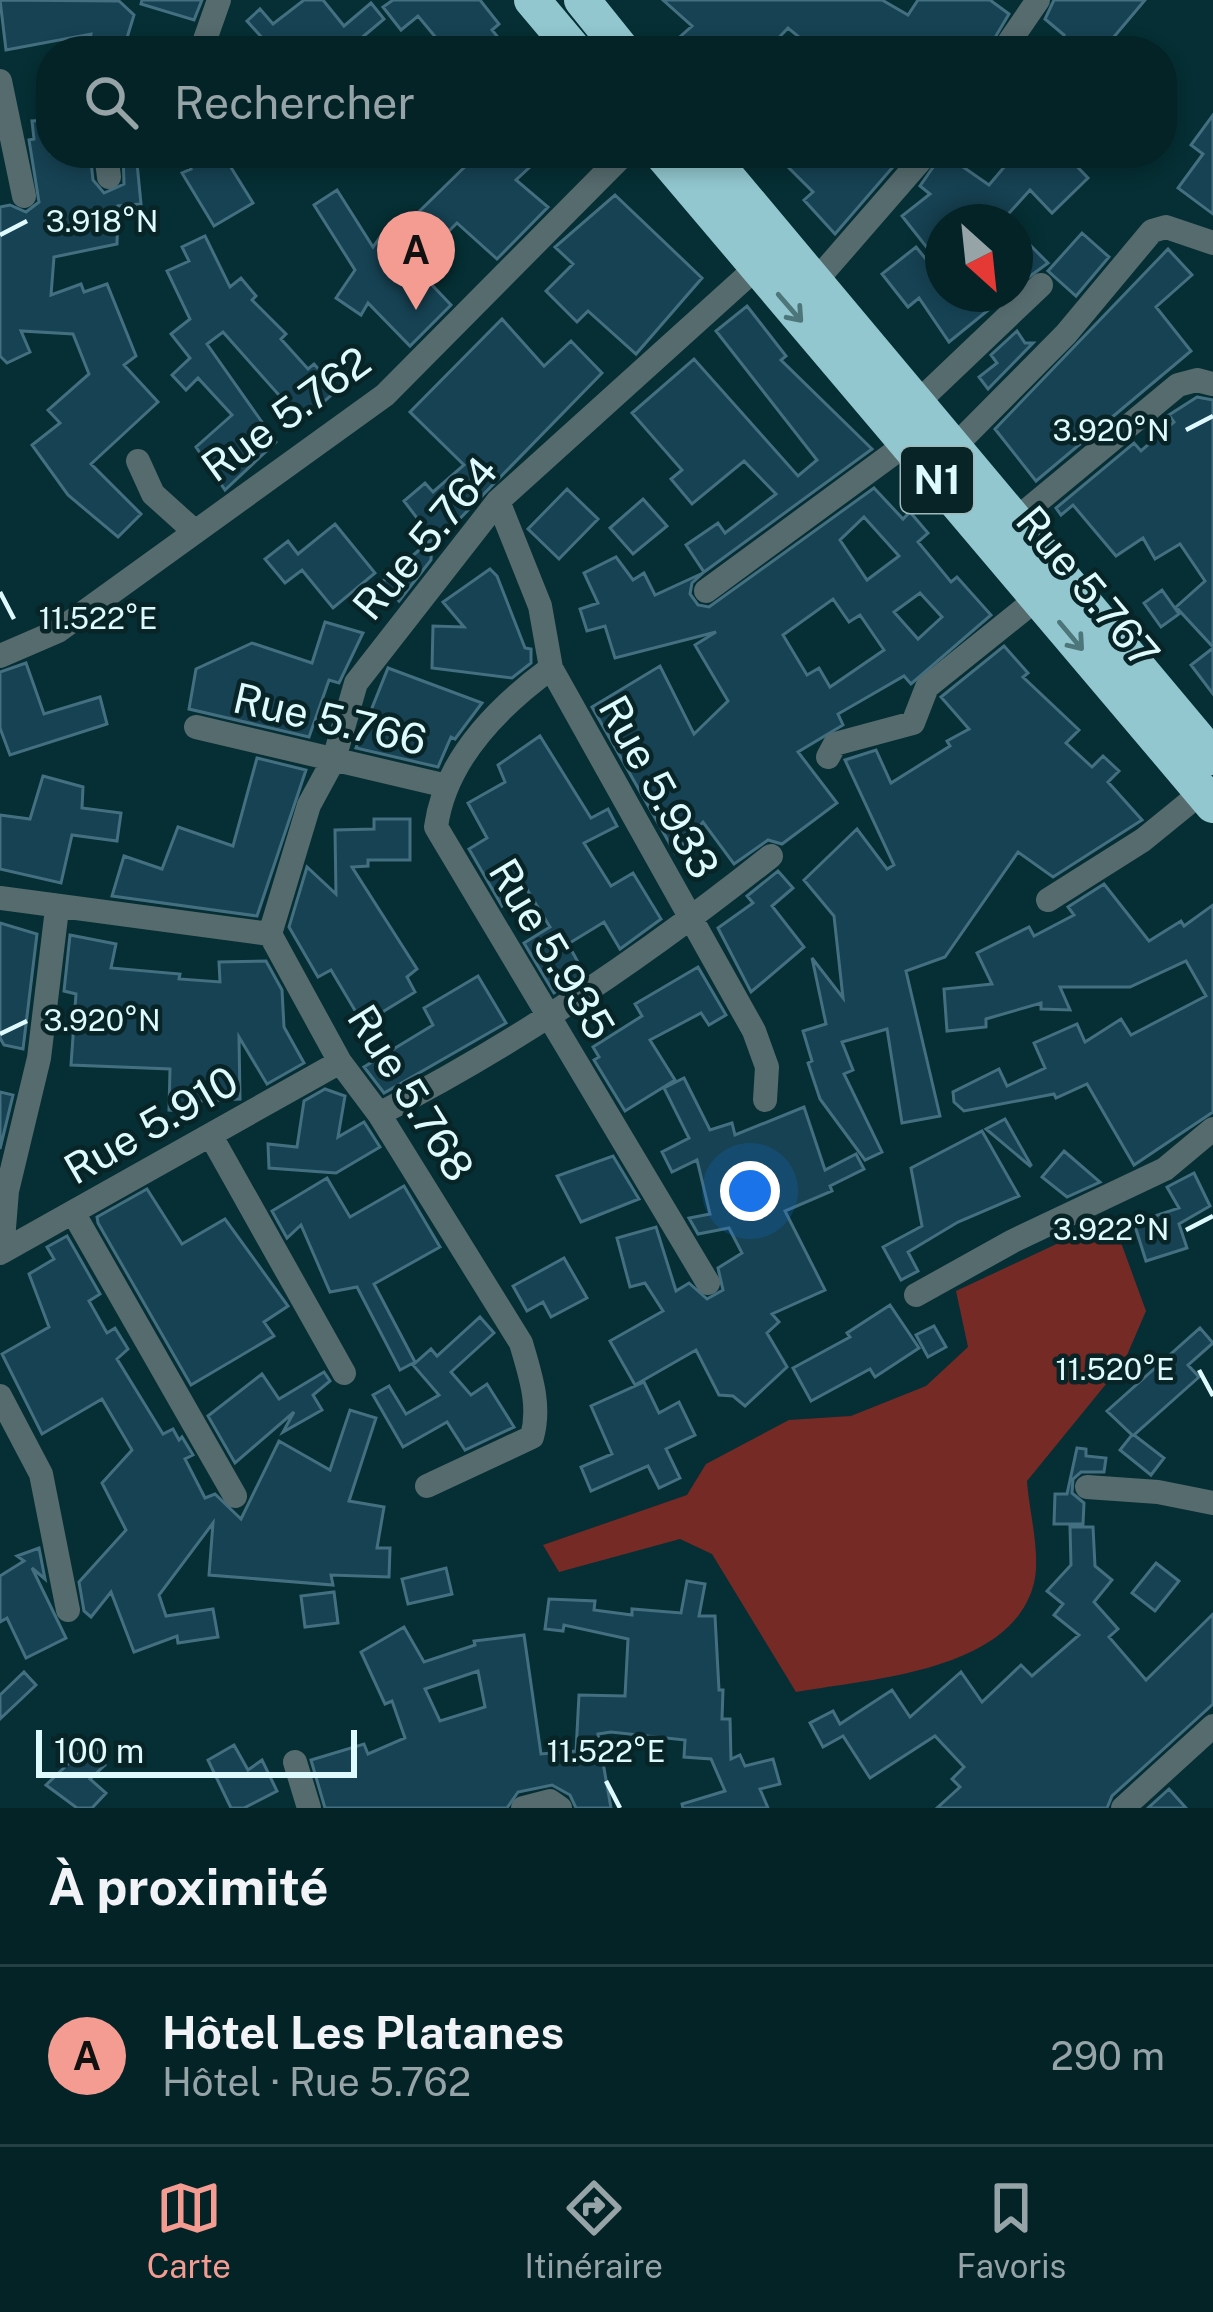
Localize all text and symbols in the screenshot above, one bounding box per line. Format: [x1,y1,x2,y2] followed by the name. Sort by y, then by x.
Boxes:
[36,36,1177,168] search box
[78,69,144,135] icon: search
[174,76,415,129] text: Rechercher
[46,203,158,239] text: 3.918°N
[925,204,1033,312] north arrow
[377,211,455,310] pin: A
[775,292,803,323] one-way arrow
[192,336,379,491] street label: Rue 5.762
[1052,412,1170,448] text: 3.920°N
[342,446,507,629] street label: Rue 5.764
[901,447,973,513] road number: N1
[1007,496,1170,677] street label: Rue 5.767
[39,600,157,636] text: 11.522°E
[1057,619,1083,651] one-way arrow
[229,673,432,765] street label: Rue 5.766
[589,687,730,887] street label: Rue 5.933
[479,850,625,1048] street label: Rue 5.935
[338,996,485,1190] street label: Rue 5.768
[43,1002,161,1038] text: 3.920°N
[56,1055,246,1194] street label: Rue 5.910
[720,1161,780,1221] your location
[1053,1211,1169,1247] text: 3.922°N
[1055,1351,1175,1387] text: 11.520°E
[36,1724,357,1777] scale bar
[54,1732,144,1770] text: 100 m
[547,1733,665,1769] text: 11.522°E
[48,1857,329,1916] text: À proximité
[162,2006,564,2059] text: Hôtel Les Platanes
[73,2033,101,2079] text: A
[1051,2033,1165,2079] text: 290 m
[162,2059,471,2105] text: Hôtel · Rue 5.762
[147,2175,231,2285] tab: Carte
[525,2175,663,2285] tab: Itinéraire
[956,2175,1066,2285] tab: Favoris

